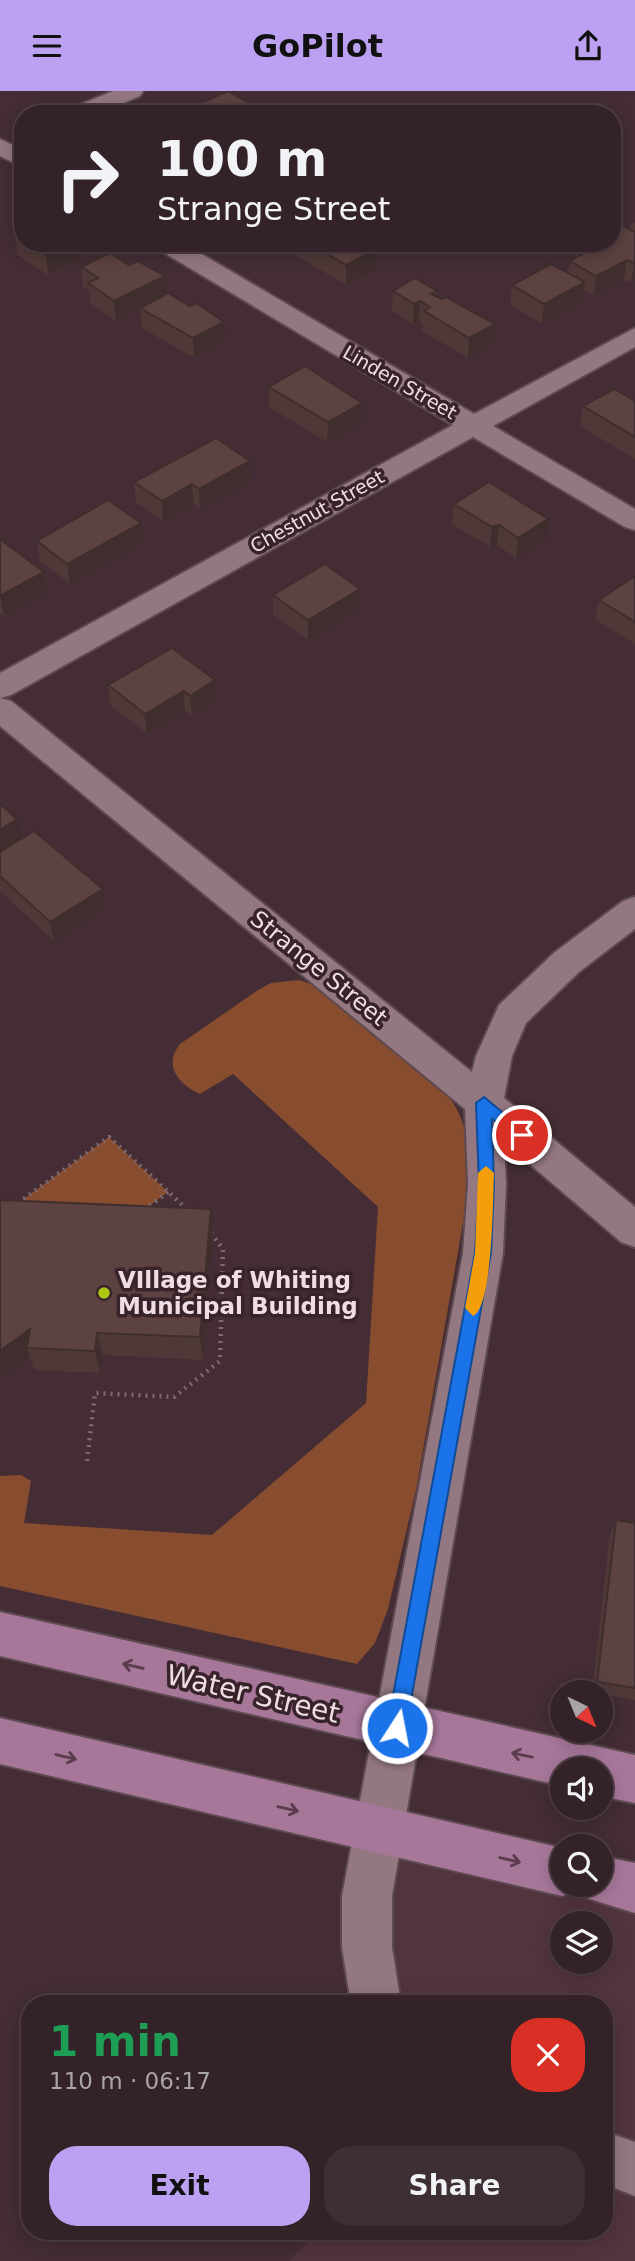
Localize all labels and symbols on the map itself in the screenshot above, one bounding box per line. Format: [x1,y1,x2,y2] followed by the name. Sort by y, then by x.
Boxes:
[339,341,461,423] street label: Linden Street
[246,465,388,557] street label: Chestnut Street
[246,905,392,1031] street label: Strange Street
[492,1105,552,1165] pin
[118,1267,358,1319] place label: VIllage of Whiting Municipal Building
[96,1285,112,1301] marker: VIllage of Whiting Municipal Building
[122,1658,145,1672] one-way arrow
[163,1658,343,1730] street label: Water Street
[550,1680,612,1743] north arrow
[360,1691,434,1765] position arrow
[511,1747,534,1761] one-way arrow
[54,1750,77,1764] one-way arrow
[276,1803,299,1816] one-way arrow
[498,1854,520,1867] one-way arrow

